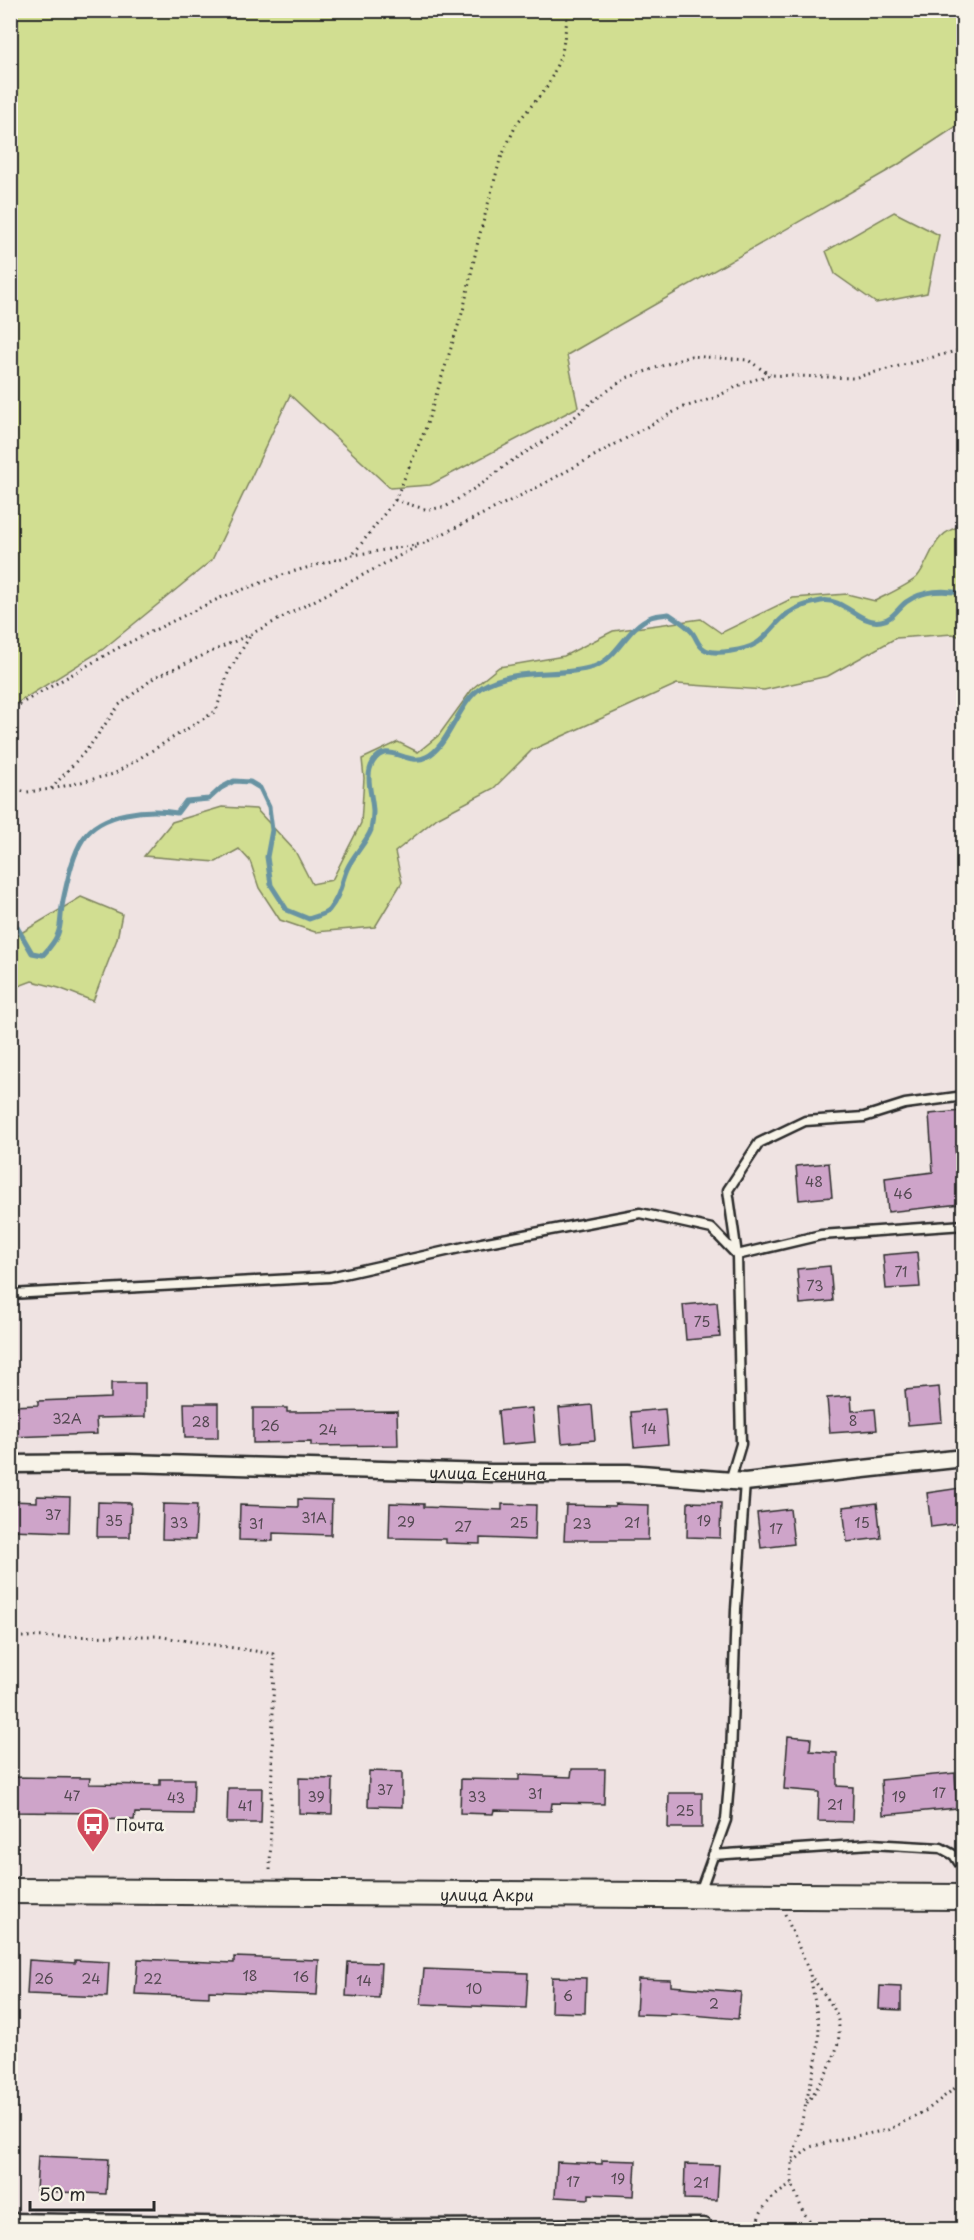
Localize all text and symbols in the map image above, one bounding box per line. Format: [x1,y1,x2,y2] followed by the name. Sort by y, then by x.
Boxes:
[805,1171,823,1192] house number: 48
[893,1183,913,1204] house number: 46
[894,1261,908,1282] house number: 71
[807,1275,823,1296] house number: 73
[694,1311,710,1332] house number: 75
[52,1408,82,1429] house number: 32А
[849,1410,857,1431] house number: 8
[192,1411,210,1432] house number: 28
[260,1415,280,1436] house number: 26
[641,1418,657,1439] house number: 14
[319,1419,337,1440] house number: 24
[429,1459,547,1485] street label: улица Есенина
[45,1504,62,1525] house number: 37
[301,1507,327,1528] house number: 31А
[105,1510,123,1531] house number: 35
[697,1510,711,1531] house number: 19
[397,1511,415,1532] house number: 29
[170,1512,188,1533] house number: 33
[510,1512,528,1533] house number: 25
[624,1512,640,1533] house number: 21
[854,1512,870,1533] house number: 15
[249,1513,263,1534] house number: 31
[573,1513,591,1534] house number: 23
[454,1516,472,1537] house number: 27
[769,1518,783,1539] house number: 17
[377,1779,394,1800] house number: 37
[932,1782,946,1803] house number: 17
[528,1783,542,1804] house number: 31
[64,1785,81,1806] house number: 47
[307,1786,325,1807] house number: 39
[468,1786,486,1807] house number: 33
[892,1786,906,1807] house number: 19
[167,1787,185,1808] house number: 43
[827,1794,843,1815] house number: 21
[238,1795,252,1816] house number: 41
[676,1800,694,1821] house number: 25
[75,1806,111,1853] bus stop icon: Почта
[116,1812,164,1836] place label: Почта
[440,1882,534,1906] street label: улица Акри
[242,1965,258,1986] house number: 18
[293,1966,309,1987] house number: 16
[34,1968,54,1989] house number: 26
[82,1968,100,1989] house number: 24
[144,1968,162,1989] house number: 22
[356,1970,372,1991] house number: 14
[466,1978,482,1999] house number: 10
[563,1985,573,2006] house number: 6
[709,1993,719,2014] house number: 2
[611,2168,625,2189] house number: 19
[566,2171,580,2192] house number: 17
[693,2172,709,2193] house number: 21
[30,2174,154,2212] scale bar
[39,2180,86,2207] text: 50 m

